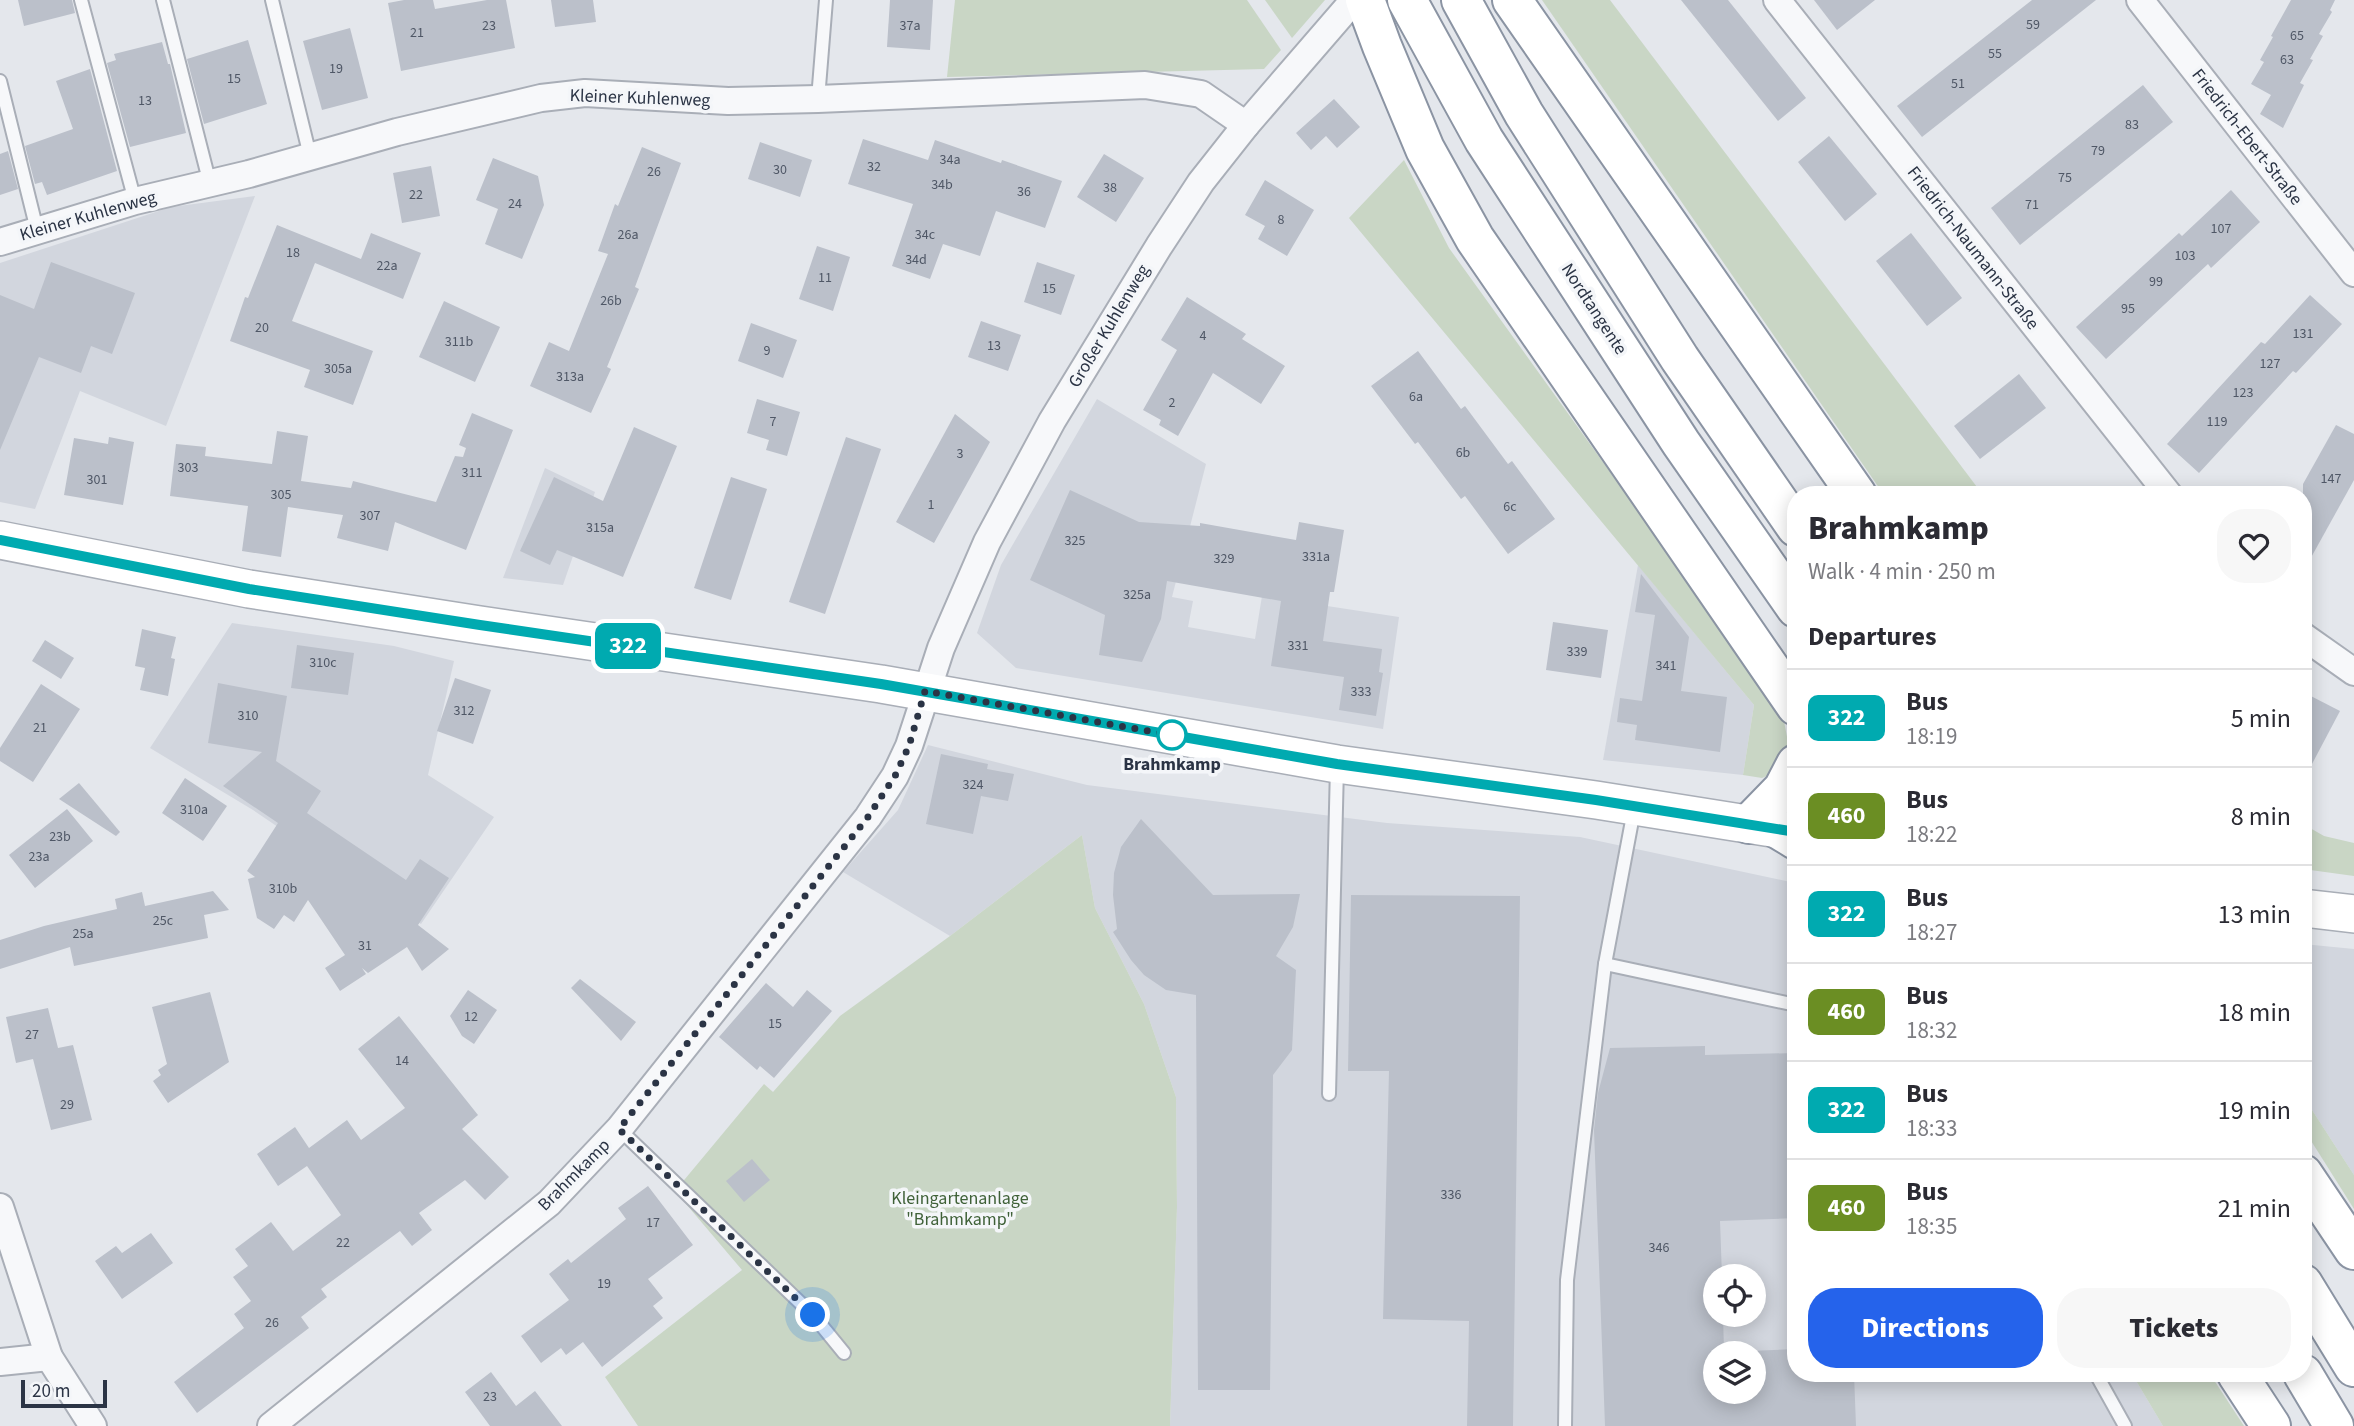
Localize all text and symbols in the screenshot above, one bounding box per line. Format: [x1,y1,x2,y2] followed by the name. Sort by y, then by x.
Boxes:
[2026,15,2040,35] house number: 59
[482,16,496,36] house number: 23
[900,16,920,36] house number: 37a
[410,23,424,43] house number: 21
[2290,26,2304,46] house number: 65
[1988,44,2002,64] house number: 55
[2280,50,2294,70] house number: 63
[329,59,343,79] house number: 19
[2186,63,2308,211] street label: Friedrich-Ebert-Straße
[227,69,241,89] house number: 15
[1951,74,1965,94] house number: 51
[569,83,711,113] street label: Kleiner Kuhlenweg
[138,91,152,111] house number: 13
[2125,115,2139,135] house number: 83
[2091,141,2105,161] house number: 79
[940,150,960,170] house number: 34a
[867,157,881,177] house number: 32
[773,160,787,180] house number: 30
[1901,161,2045,335] street label: Friedrich-Naumann-Straße
[647,162,661,182] house number: 26
[2058,168,2072,188] house number: 75
[931,175,953,195] house number: 34b
[1103,178,1117,198] house number: 38
[1017,182,1031,202] house number: 36
[17,185,159,247] street label: Kleiner Kuhlenweg
[409,185,423,205] house number: 22
[508,194,522,214] house number: 24
[2025,195,2039,215] house number: 71
[1278,210,1285,230] house number: 8
[2211,219,2231,239] house number: 107
[618,225,638,245] house number: 26a
[915,225,936,245] house number: 34c
[286,243,300,263] house number: 18
[2175,246,2195,266] house number: 103
[905,250,927,270] house number: 34d
[377,256,397,276] house number: 22a
[1555,258,1633,360] street label: Nordtangente
[1062,260,1156,392] street label: Großer Kuhlenweg
[818,268,832,288] house number: 11
[2149,272,2163,292] house number: 99
[1042,279,1056,299] house number: 15
[600,291,622,311] house number: 26b
[2121,299,2135,319] house number: 95
[255,318,269,338] house number: 20
[2293,324,2313,344] house number: 131
[1200,326,1207,346] house number: 4
[445,332,474,352] house number: 311b
[987,336,1001,356] house number: 13
[764,341,771,361] house number: 9
[2260,354,2280,374] house number: 127
[324,359,352,379] house number: 305a
[556,367,584,387] house number: 313a
[2233,383,2253,403] house number: 123
[1409,387,1423,407] house number: 6a
[1169,393,1176,413] house number: 2
[770,412,777,432] house number: 7
[2207,412,2227,432] house number: 119
[1456,443,1471,463] house number: 6b
[957,444,964,464] house number: 3
[178,458,198,478] house number: 303
[462,463,482,483] house number: 311
[2321,469,2341,489] house number: 147
[87,470,107,490] house number: 301
[271,485,291,505] house number: 305
[928,495,935,515] house number: 1
[1503,497,1517,517] house number: 6c
[1808,505,1989,552] text: Brahmkamp
[360,506,380,526] house number: 307
[2217,509,2291,583] button: heart
[586,518,614,538] house number: 315a
[1065,531,1085,551] house number: 325
[1302,547,1330,567] house number: 331a
[1214,549,1234,569] house number: 329
[1808,555,1996,588] text: Walk · 4 min · 250 m
[1123,585,1151,605] house number: 325a
[1808,618,1936,655] text: Departures
[588,623,668,669] line badge: 322
[609,628,647,663] text: 322
[1288,636,1308,656] house number: 331
[1567,642,1587,662] house number: 339
[309,653,337,673] house number: 310c
[1656,656,1676,676] house number: 341
[1351,682,1371,702] house number: 333
[1906,683,1948,720] text: Bus
[1827,700,1866,735] text: 322
[2231,700,2291,737] text: 5 min
[454,701,474,721] house number: 312
[238,706,258,726] house number: 310
[33,718,47,738] house number: 21
[1157,720,1187,750] marker: Brahmkamp
[1906,720,1957,753] text: 18:19
[1123,752,1221,777] place label: Brahmkamp
[963,775,983,795] house number: 324
[1906,781,1948,818] text: Bus
[1827,798,1866,833] text: 460
[2231,798,2291,835] text: 8 min
[180,800,208,820] house number: 310a
[1906,818,1957,851] text: 18:22
[49,827,71,847] house number: 23b
[29,847,49,867] house number: 23a
[269,879,298,899] house number: 310b
[1906,879,1948,916] text: Bus
[1827,896,1866,931] text: 322
[2218,896,2291,933] text: 13 min
[153,911,174,931] house number: 25c
[1906,916,1957,949] text: 18:27
[73,924,93,944] house number: 25a
[358,936,372,956] house number: 31
[1906,977,1948,1014] text: Bus
[1827,994,1866,1029] text: 460
[2218,994,2291,1031] text: 18 min
[464,1007,478,1027] house number: 12
[768,1014,782,1034] house number: 15
[1906,1014,1957,1047] text: 18:32
[25,1025,39,1045] house number: 27
[395,1051,409,1071] house number: 14
[1906,1075,1948,1112] text: Bus
[1827,1092,1866,1127] text: 322
[2218,1092,2291,1129] text: 19 min
[60,1095,74,1115] house number: 29
[1906,1112,1957,1145] text: 18:33
[532,1133,616,1217] street label: Brahmkamp
[1906,1173,1948,1210] text: Bus
[1441,1185,1461,1205] house number: 336
[891,1186,1029,1232] park label: Kleingartenanlage "Brahmkamp"
[1827,1190,1866,1225] text: 460
[2218,1190,2291,1227] text: 21 min
[1906,1210,1957,1243] text: 18:35
[646,1213,660,1233] house number: 17
[336,1233,350,1253] house number: 22
[1649,1238,1669,1258] house number: 346
[1703,1264,1766,1404] map controls
[1703,1264,1766,1327] button: locate
[597,1274,611,1294] house number: 19
[1808,1288,2043,1368] button: Directions
[2057,1288,2291,1368] button: Tickets
[795,1297,830,1332] your location
[265,1313,279,1333] house number: 26
[1703,1341,1766,1404] button: layers
[21,1377,107,1409] scale bar
[32,1378,70,1405] text: 20 m
[483,1387,497,1407] house number: 23

